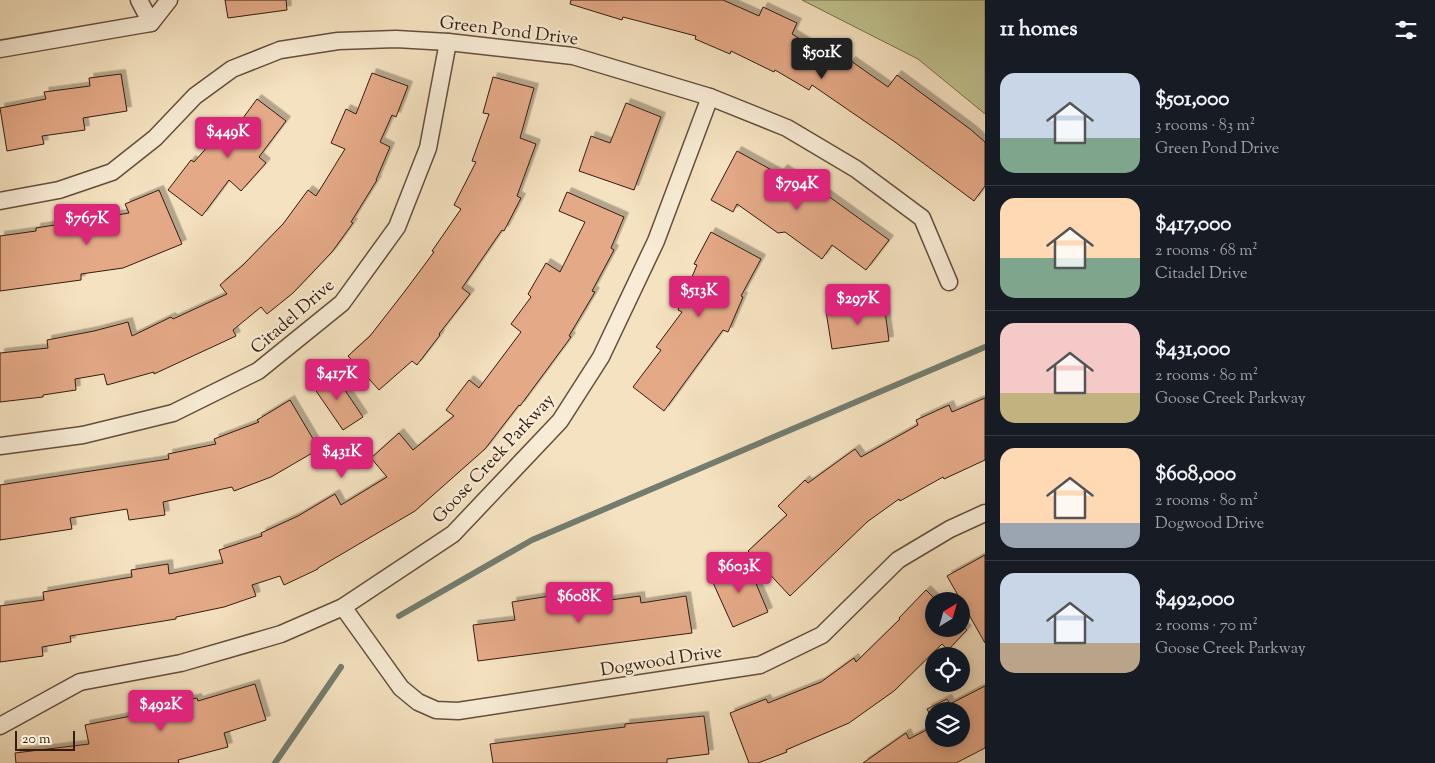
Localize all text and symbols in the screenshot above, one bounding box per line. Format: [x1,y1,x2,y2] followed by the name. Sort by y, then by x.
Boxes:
[438,11,580,53] street label: Green Pond Drive
[1000,15,1078,45] text: 11 homes
[1392,16,1420,44] icon: filters
[787,38,857,80] pin: $501K
[802,42,842,65] text: $501K
[1155,85,1229,115] text: $501,000
[1040,93,1100,153] icon: home
[1155,115,1255,138] text: 3 rooms · 83 m²
[193,116,263,159] pin: $449K
[206,121,250,144] text: $449K
[1155,138,1279,161] text: Green Pond Drive
[762,168,832,211] pin: $794K
[775,173,819,196] text: $794K
[52,204,122,246] pin: $767K
[65,208,109,231] text: $767K
[1155,210,1231,240] text: $417,000
[1040,218,1100,278] icon: home
[1155,240,1258,263] text: 2 rooms · 68 m²
[1155,263,1247,286] text: Citadel Drive
[246,274,341,361] street label: Citadel Drive
[664,276,734,318] pin: $513K
[680,280,718,303] text: $513K
[823,284,893,326] pin: $297K
[836,288,880,311] text: $297K
[1155,335,1230,365] text: $431,000
[1040,343,1100,403] icon: home
[302,358,372,401] pin: $417K
[316,363,358,386] text: $417K
[1155,365,1258,388] text: 2 rooms · 80 m²
[427,388,562,530] street label: Goose Creek Parkway
[1155,388,1306,411] text: Goose Creek Parkway
[307,436,377,479] pin: $431K
[322,441,362,464] text: $431K
[1155,460,1236,490] text: $608,000
[1040,468,1100,528] icon: home
[1155,490,1258,513] text: 2 rooms · 80 m²
[1155,513,1264,536] text: Dogwood Drive
[704,552,774,594] pin: $603K
[718,556,761,579] text: $603K
[544,582,614,624] pin: $608K
[1155,585,1235,615] text: $492,000
[557,586,601,609] text: $608K
[925,592,970,638] north arrow
[925,592,970,747] map controls
[1040,593,1100,653] icon: home
[1155,615,1258,638] text: 2 rooms · 70 m²
[1155,638,1306,661] text: Goose Creek Parkway
[599,640,724,684] street label: Dogwood Drive
[925,647,970,692] button: locate
[126,690,196,732] pin: $492K
[139,694,183,717] text: $492K
[925,702,970,747] button: layers
[15,728,75,751] scale bar
[22,730,51,750] text: 20 m

